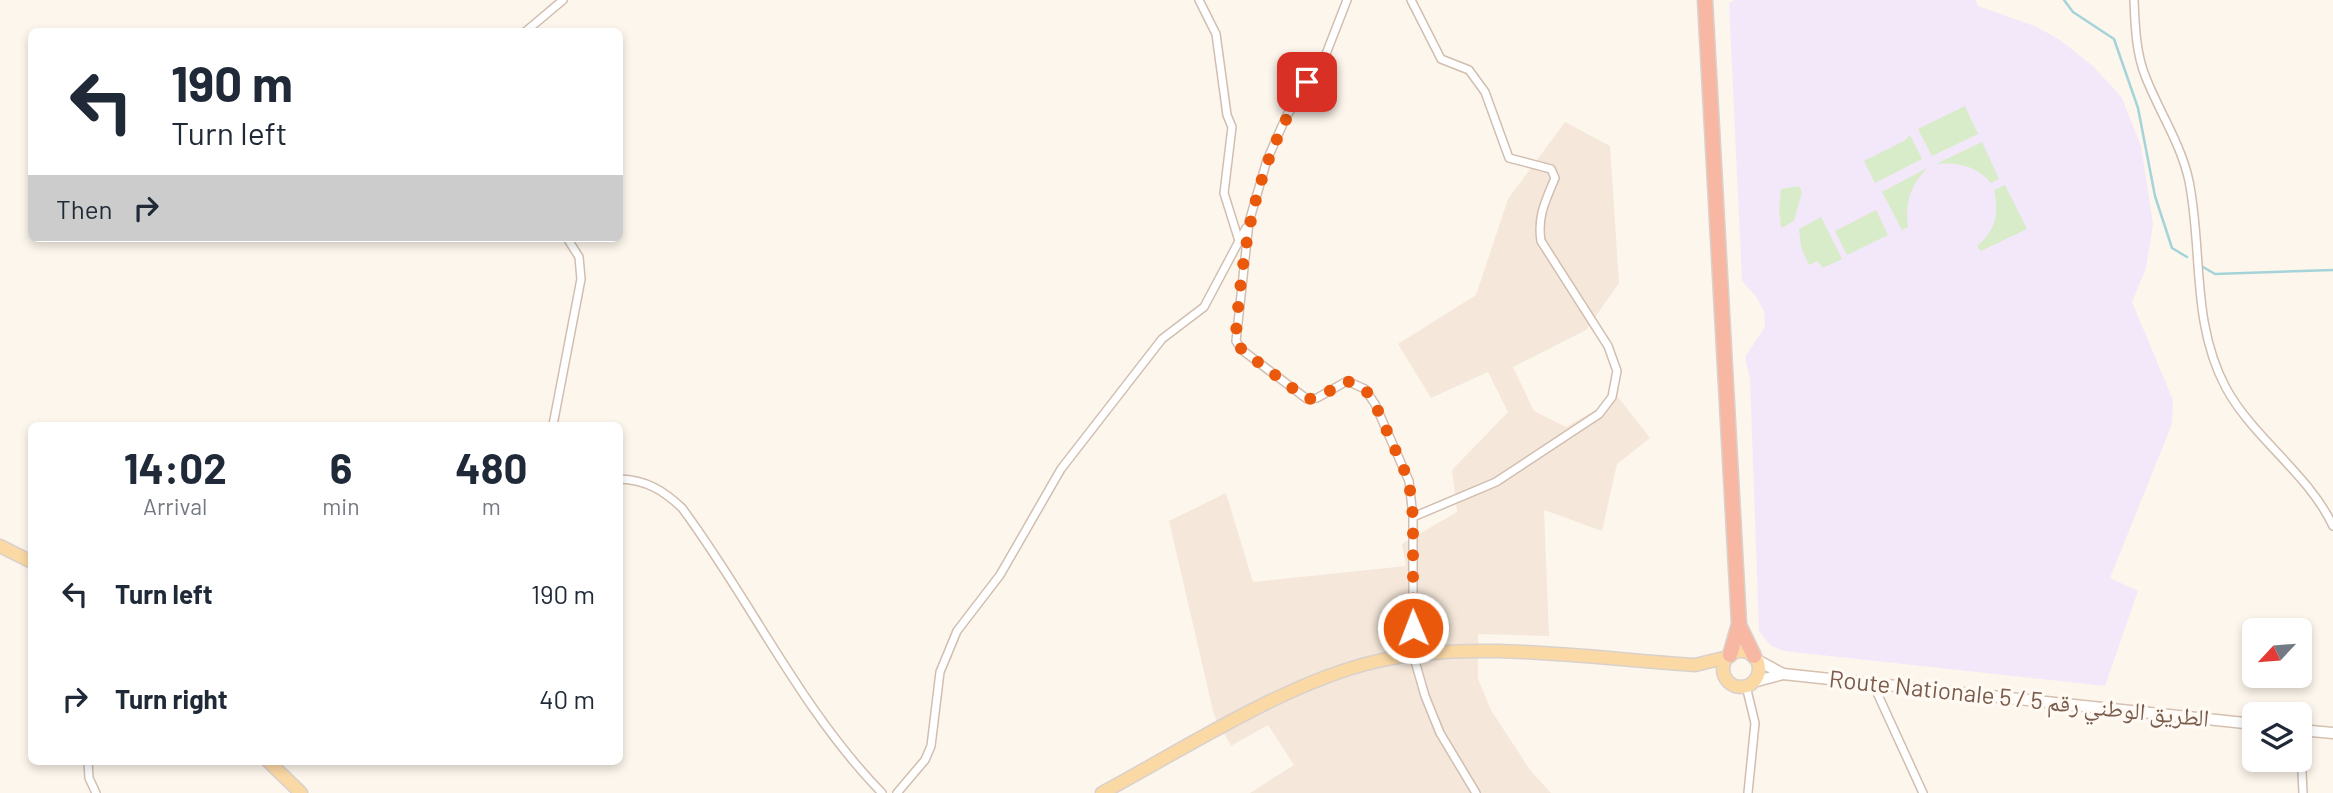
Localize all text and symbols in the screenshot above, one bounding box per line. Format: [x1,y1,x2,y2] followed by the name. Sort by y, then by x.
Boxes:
[1277,52,1337,112] pin
[171,53,293,112] text: 190 m
[56,56,147,147] icon: left
[1288,63,1326,101] icon: arrive
[171,113,288,151] text: Turn left
[127,189,165,227] icon: right
[56,193,113,224] text: Then
[124,442,227,492] text: 14:02
[330,442,352,492] text: 6
[455,442,527,492] text: 480
[143,492,207,520] text: Arrival
[322,492,360,520] text: min
[482,492,501,520] text: m
[56,575,94,613] icon: left
[115,578,213,609] text: Turn left
[531,578,595,609] text: 190 m
[1376,591,1450,665] position arrow
[2242,618,2312,688] north arrow
[2242,618,2312,772] map controls
[1827,663,2211,738] street label: Route Nationale 5 / الطريق الوطني رقم 5
[56,680,94,718] icon: right
[115,683,228,714] text: Turn right
[539,683,595,714] text: 40 m
[2242,702,2312,772] button: layers

